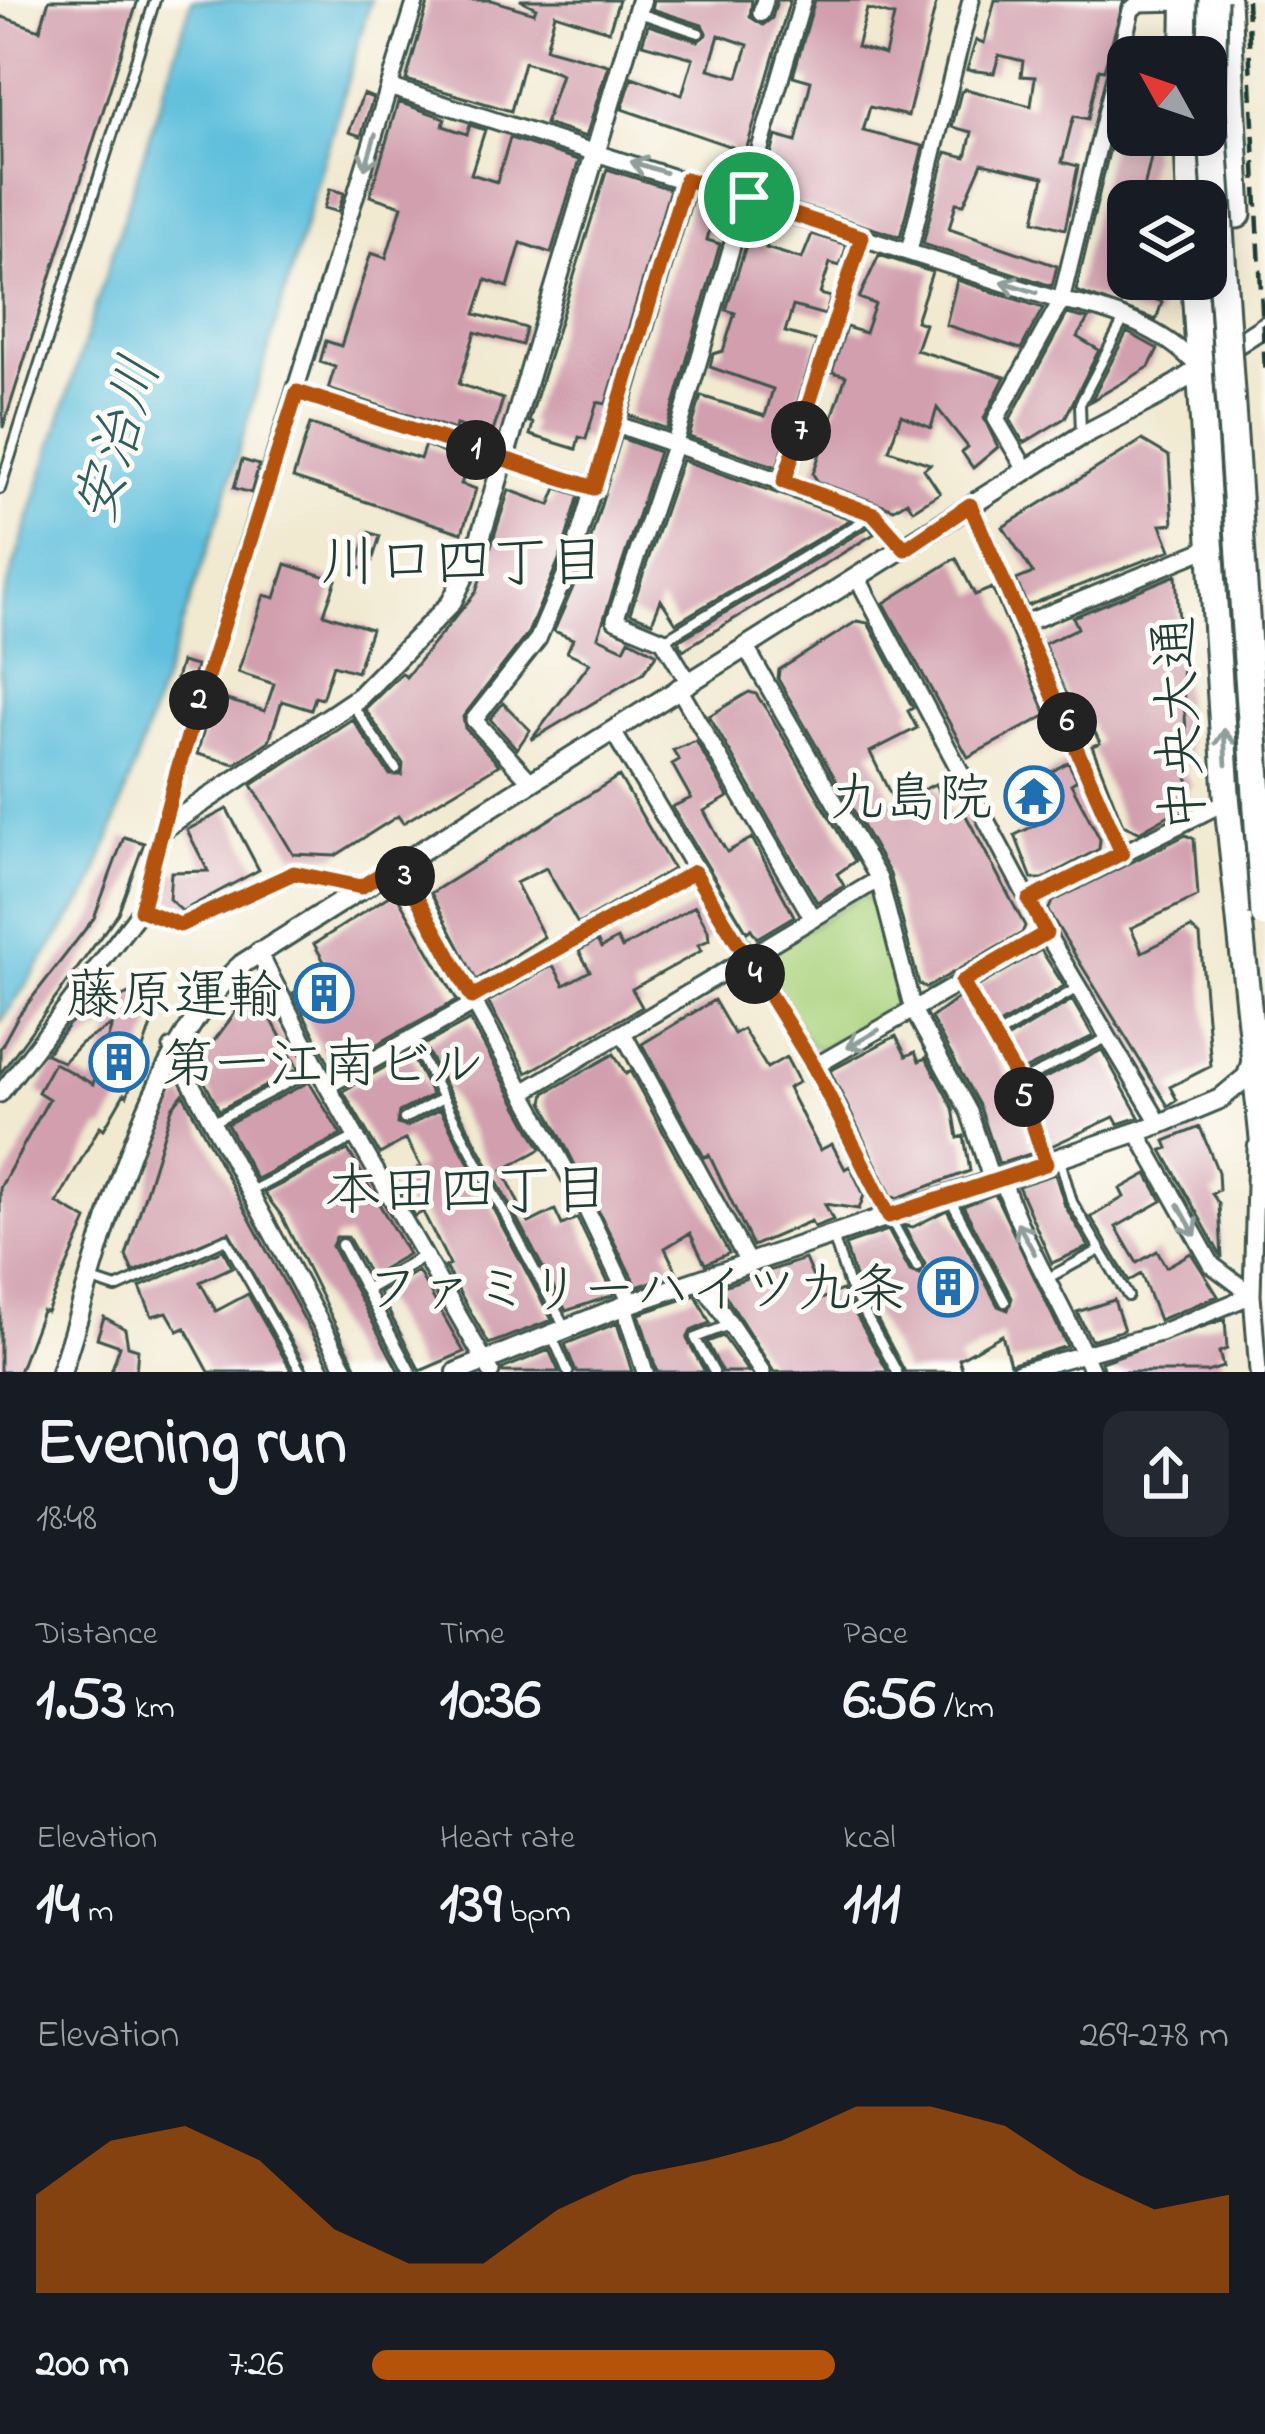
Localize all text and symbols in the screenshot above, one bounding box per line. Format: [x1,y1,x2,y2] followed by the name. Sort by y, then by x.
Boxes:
[1107,36,1227,156] north arrow
[1107,36,1227,300] map controls
[358,132,380,170] one-way arrow
[698,146,800,248] pin
[630,154,668,176] one-way arrow
[716,164,782,230] icon: arrive
[1107,180,1227,300] button: layers
[1001,275,1039,297] one-way arrow
[57,347,186,535] water label: 安治川
[771,401,831,461] pin: 7
[794,407,808,455] text: 7
[446,420,506,480] pin: 1
[471,426,481,474] text: 1
[321,525,606,608] district label: 川口四丁目
[1138,614,1228,834] street label: 中央大通
[169,670,229,730] pin: 2
[191,676,207,724] text: 2
[1037,692,1097,752] pin: 6
[1060,698,1074,746] text: 6
[1213,728,1236,767] one-way arrow
[830,763,992,841] place label: 九島院
[1003,765,1065,827] temple icon: 九島院
[375,846,435,906] pin: 3
[398,852,412,900] text: 3
[725,944,785,1004] pin: 4
[748,950,762,998] text: 4
[66,960,282,1038] place label: 藤原運輸
[293,962,355,1024] building icon: 藤原運輸
[847,1027,882,1051] one-way arrow
[161,1029,484,1107] place label: 第一江南ビル
[88,1031,150,1093] building icon: 第一江南ビル
[994,1067,1054,1127] pin: 5
[1015,1073,1033,1121] text: 5
[325,1153,610,1236] district label: 本田四丁目
[1175,1202,1199,1237] one-way arrow
[1014,1222,1037,1257] one-way arrow
[366,1254,906,1332] place label: ファミリーハイツ九条
[917,1256,979,1318] building icon: ファミリーハイツ九条
[36,1398,347,1494] text: Evening run
[1103,1411,1229,1537] button: share
[36,1491,97,1548] text: 18:48
[36,1611,158,1659] text: Distance
[440,1611,505,1659] text: Time
[843,1611,908,1659] text: Pace
[36,1659,126,1746] text: 1.53
[440,1659,541,1746] text: 10:36
[843,1659,936,1746] text: 6:56
[126,1685,175,1733] text: km
[936,1685,994,1733] text: /km
[36,1815,157,1863] text: Elevation
[440,1815,575,1863] text: Heart rate
[843,1815,896,1863] text: kcal
[36,1863,80,1950] text: 14
[440,1863,502,1950] text: 139
[843,1863,901,1950] text: 111
[80,1889,114,1937] text: m
[502,1889,571,1937] text: bpm
[36,2008,179,2065] text: Elevation
[1079,2008,1229,2065] text: 269–278 m
[36,2337,129,2394] text: 200 m
[228,2337,284,2394] text: 7:26

